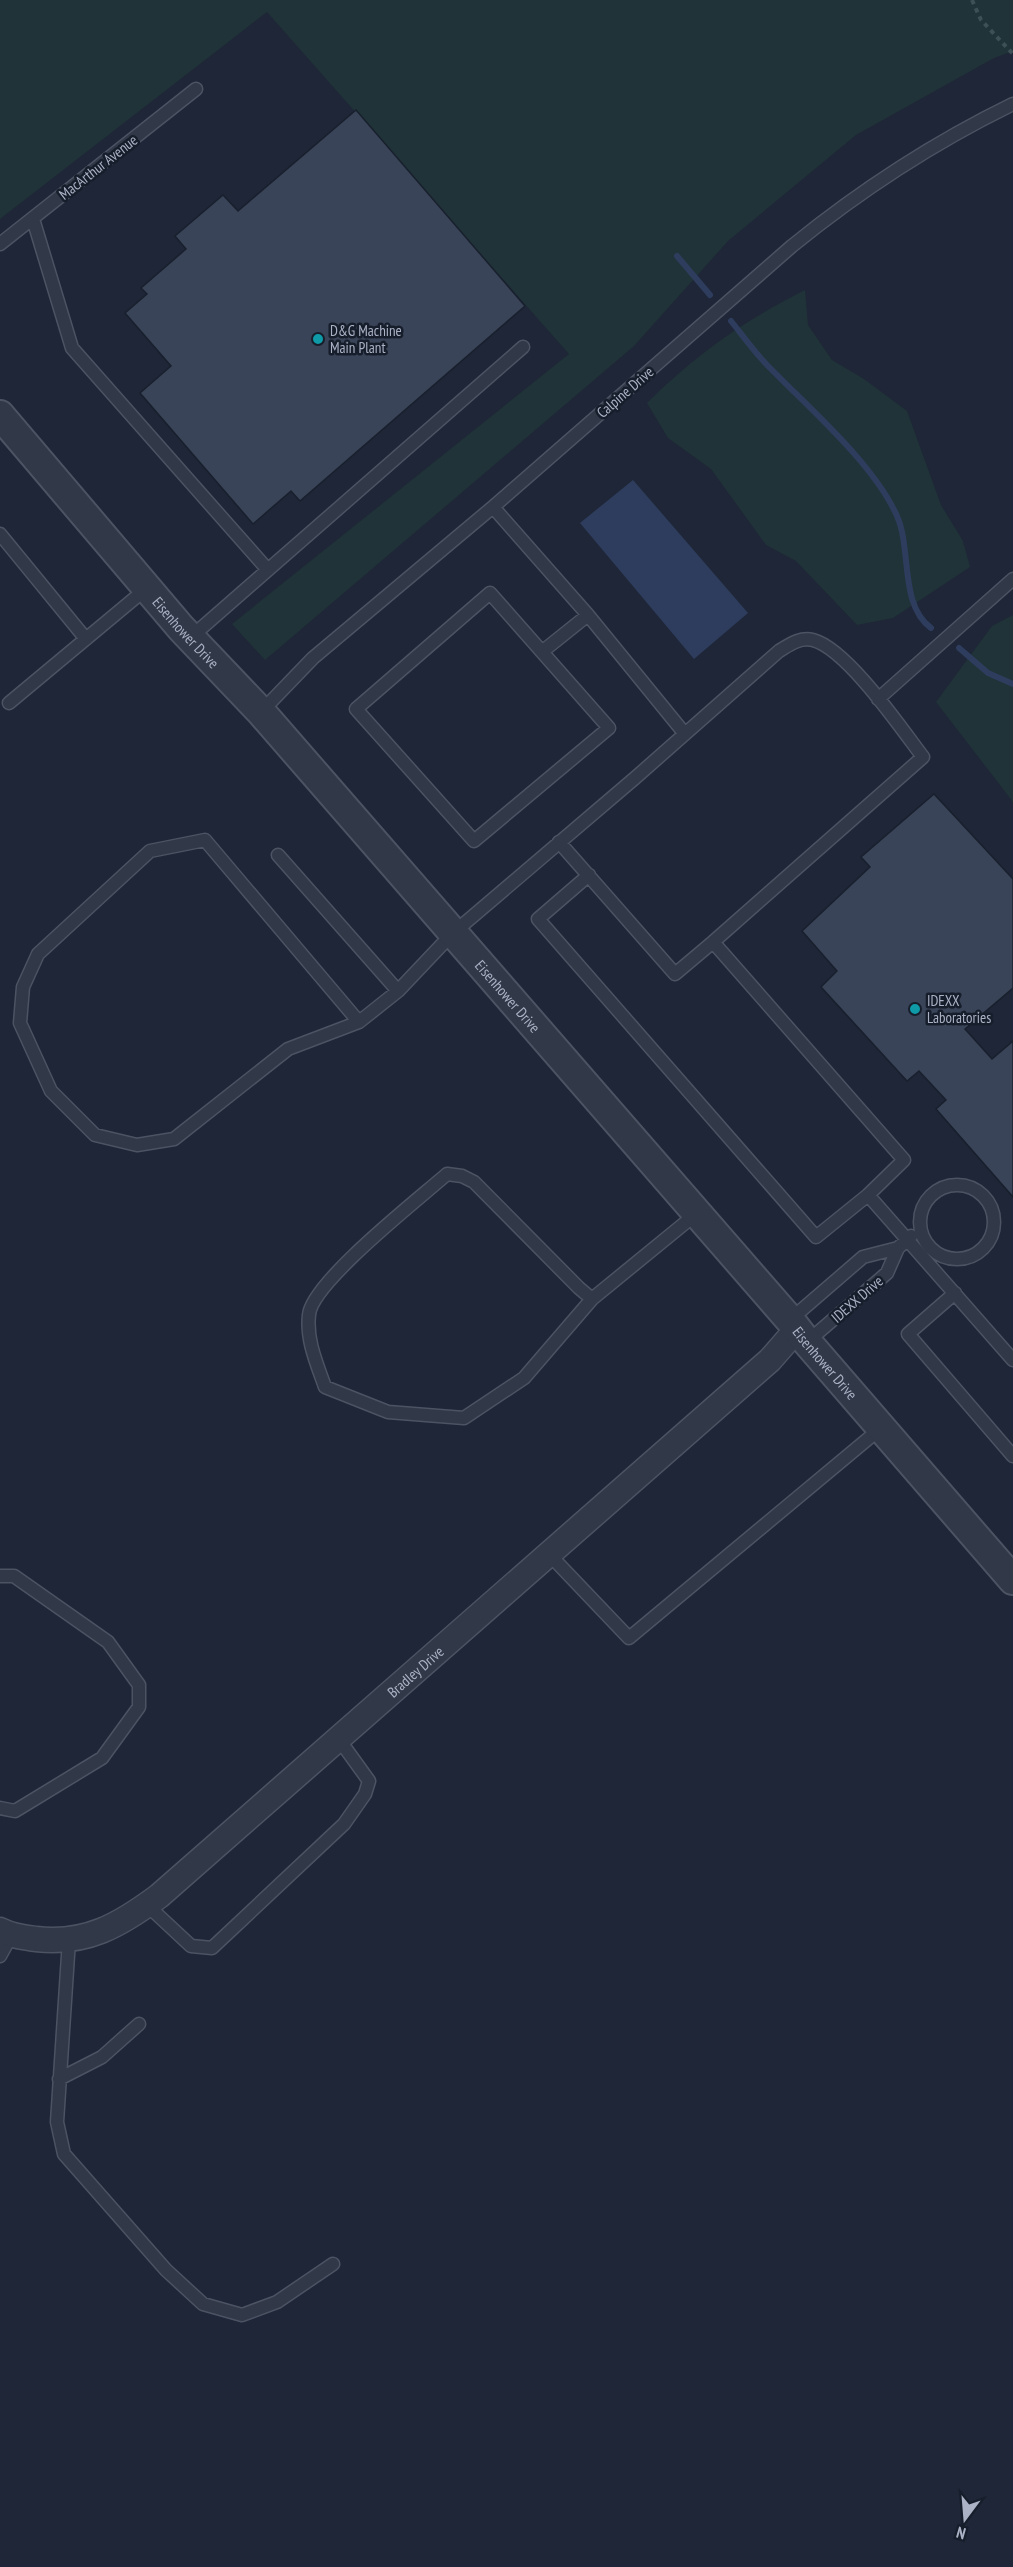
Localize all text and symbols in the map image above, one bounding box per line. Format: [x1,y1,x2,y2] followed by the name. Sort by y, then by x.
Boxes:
[55,130,141,204] street label: MacArthur Avenue
[330,321,402,357] place label: D&G Machine Main Plant
[311,332,325,346] marker: D&G Machine Main Plant
[593,362,657,422] street label: Calpine Drive
[149,592,223,672] street label: Eisenhower Drive
[471,956,545,1036] street label: Eisenhower Drive
[927,991,991,1027] place label: IDEXX Laboratories
[908,1002,922,1016] marker: IDEXX Laboratories
[827,1271,887,1327] street label: IDEXX Drive
[789,1323,862,1403] street label: Eisenhower Drive
[383,1641,447,1701] street label: Bradley Drive
[935,2489,995,2549] north arrow
[954,2523,968,2544] text: N

